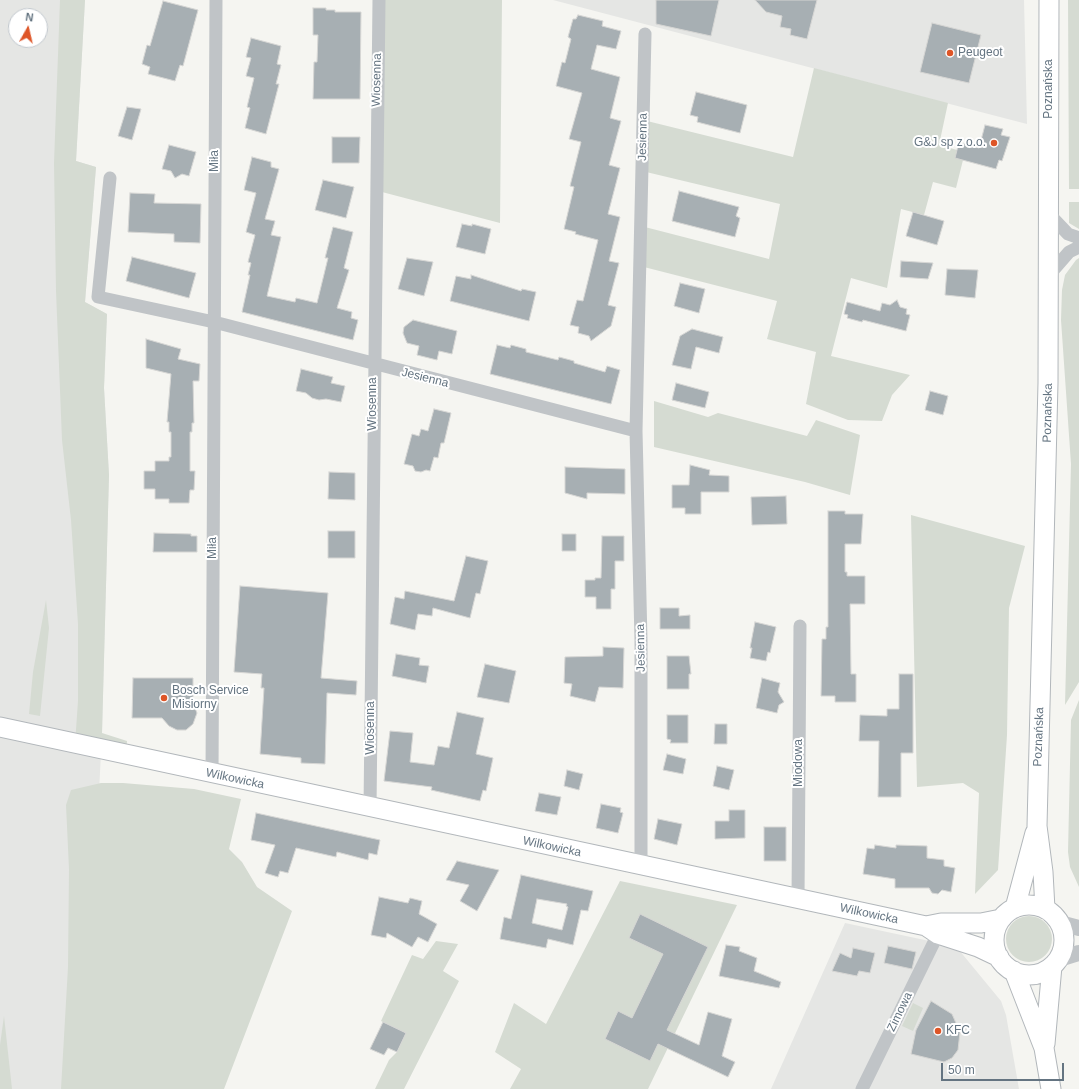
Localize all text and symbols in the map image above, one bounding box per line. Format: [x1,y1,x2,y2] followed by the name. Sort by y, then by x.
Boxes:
[8,8,48,48] north arrow
[25,11,34,24] text: N
[958,46,1003,60] place label: Peugeot
[945,48,955,58] marker: Peugeot
[369,53,385,107] street label: Wiosenna
[1042,59,1056,119] street label: Poznańska
[635,113,651,161] street label: Jesienna
[914,136,986,150] place label: G&J sp z o.o.
[989,138,999,148] marker: G&J sp z o.o.
[208,150,222,172] street label: Miła
[400,365,450,391] street label: Jesienna
[366,377,380,431] street label: Wiosenna
[1040,383,1056,443] street label: Poznańska
[206,537,220,559] street label: Miła
[633,624,649,672] street label: Jesienna
[172,684,249,712] place label: Bosch Service Misiorny
[159,693,169,703] marker: Bosch Service Misiorny
[364,701,378,755] street label: Wiosenna
[1031,707,1047,767] street label: Poznańska
[792,739,806,787] street label: Miodowa
[204,766,266,792] street label: Wilkowicka
[521,834,583,860] street label: Wilkowicka
[838,901,900,927] street label: Wilkowicka
[884,990,916,1034] street label: Zimowa
[946,1024,970,1038] place label: KFC
[933,1026,943,1036] marker: KFC
[943,1055,1066,1081] scale bar
[948,1063,975,1077] text: 50 m

